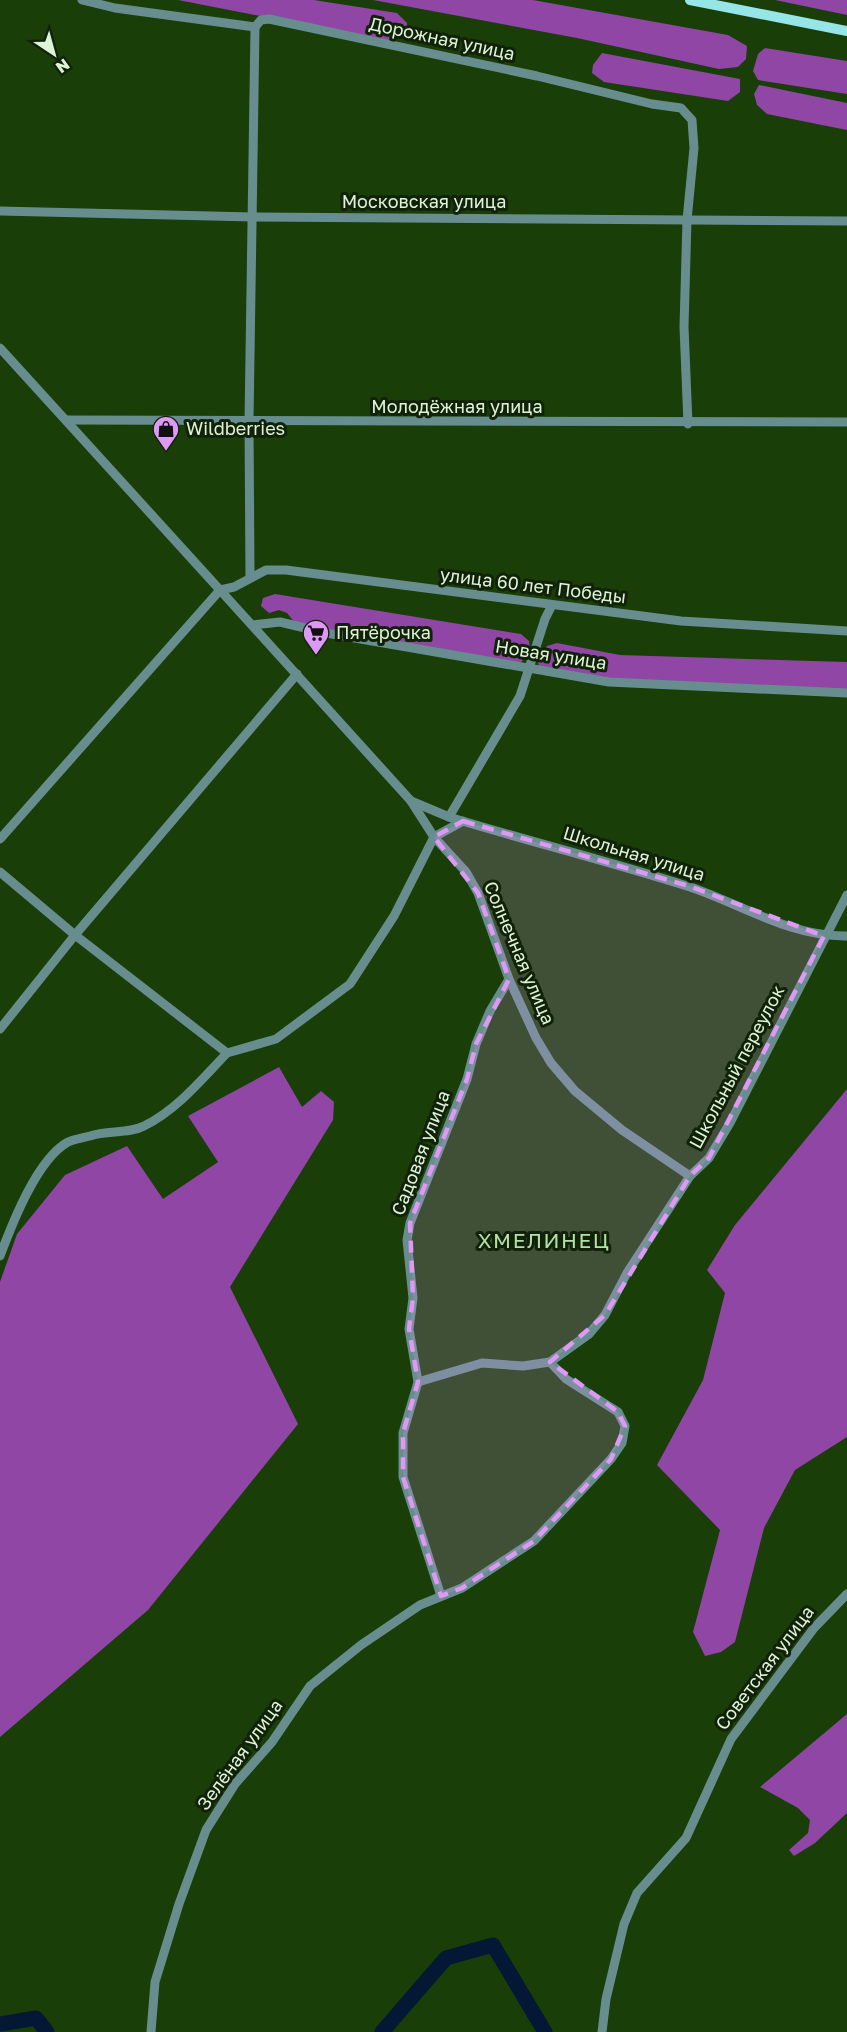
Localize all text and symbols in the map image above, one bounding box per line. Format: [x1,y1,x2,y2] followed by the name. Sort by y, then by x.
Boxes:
[367,12,517,64] street label: Дорожная улица
[24,24,84,84] north arrow
[52,54,74,78] text: N
[342,190,506,212] street label: Московская улица
[371,395,543,417] street label: Молодёжная улица
[151,414,181,452] shop icon: Wildberries
[186,417,285,439] place label: Wildberries
[439,563,627,607] street label: улица 60 лет Победы
[301,618,331,656] supermarket icon: Пятёрочка
[336,621,431,643] place label: Пятёрочка
[494,634,608,674] street label: Новая улица
[561,821,708,885] street label: Школьная улица
[480,878,560,1028] street label: Солнечная улица
[684,981,788,1152] street label: Школьный переулок
[386,1087,454,1218] street label: Садовая улица
[478,1227,610,1253] district label: ХМЕЛИНЕЦ
[710,1601,818,1734] street label: Советская улица
[192,1695,287,1814] street label: Зелёная улица

